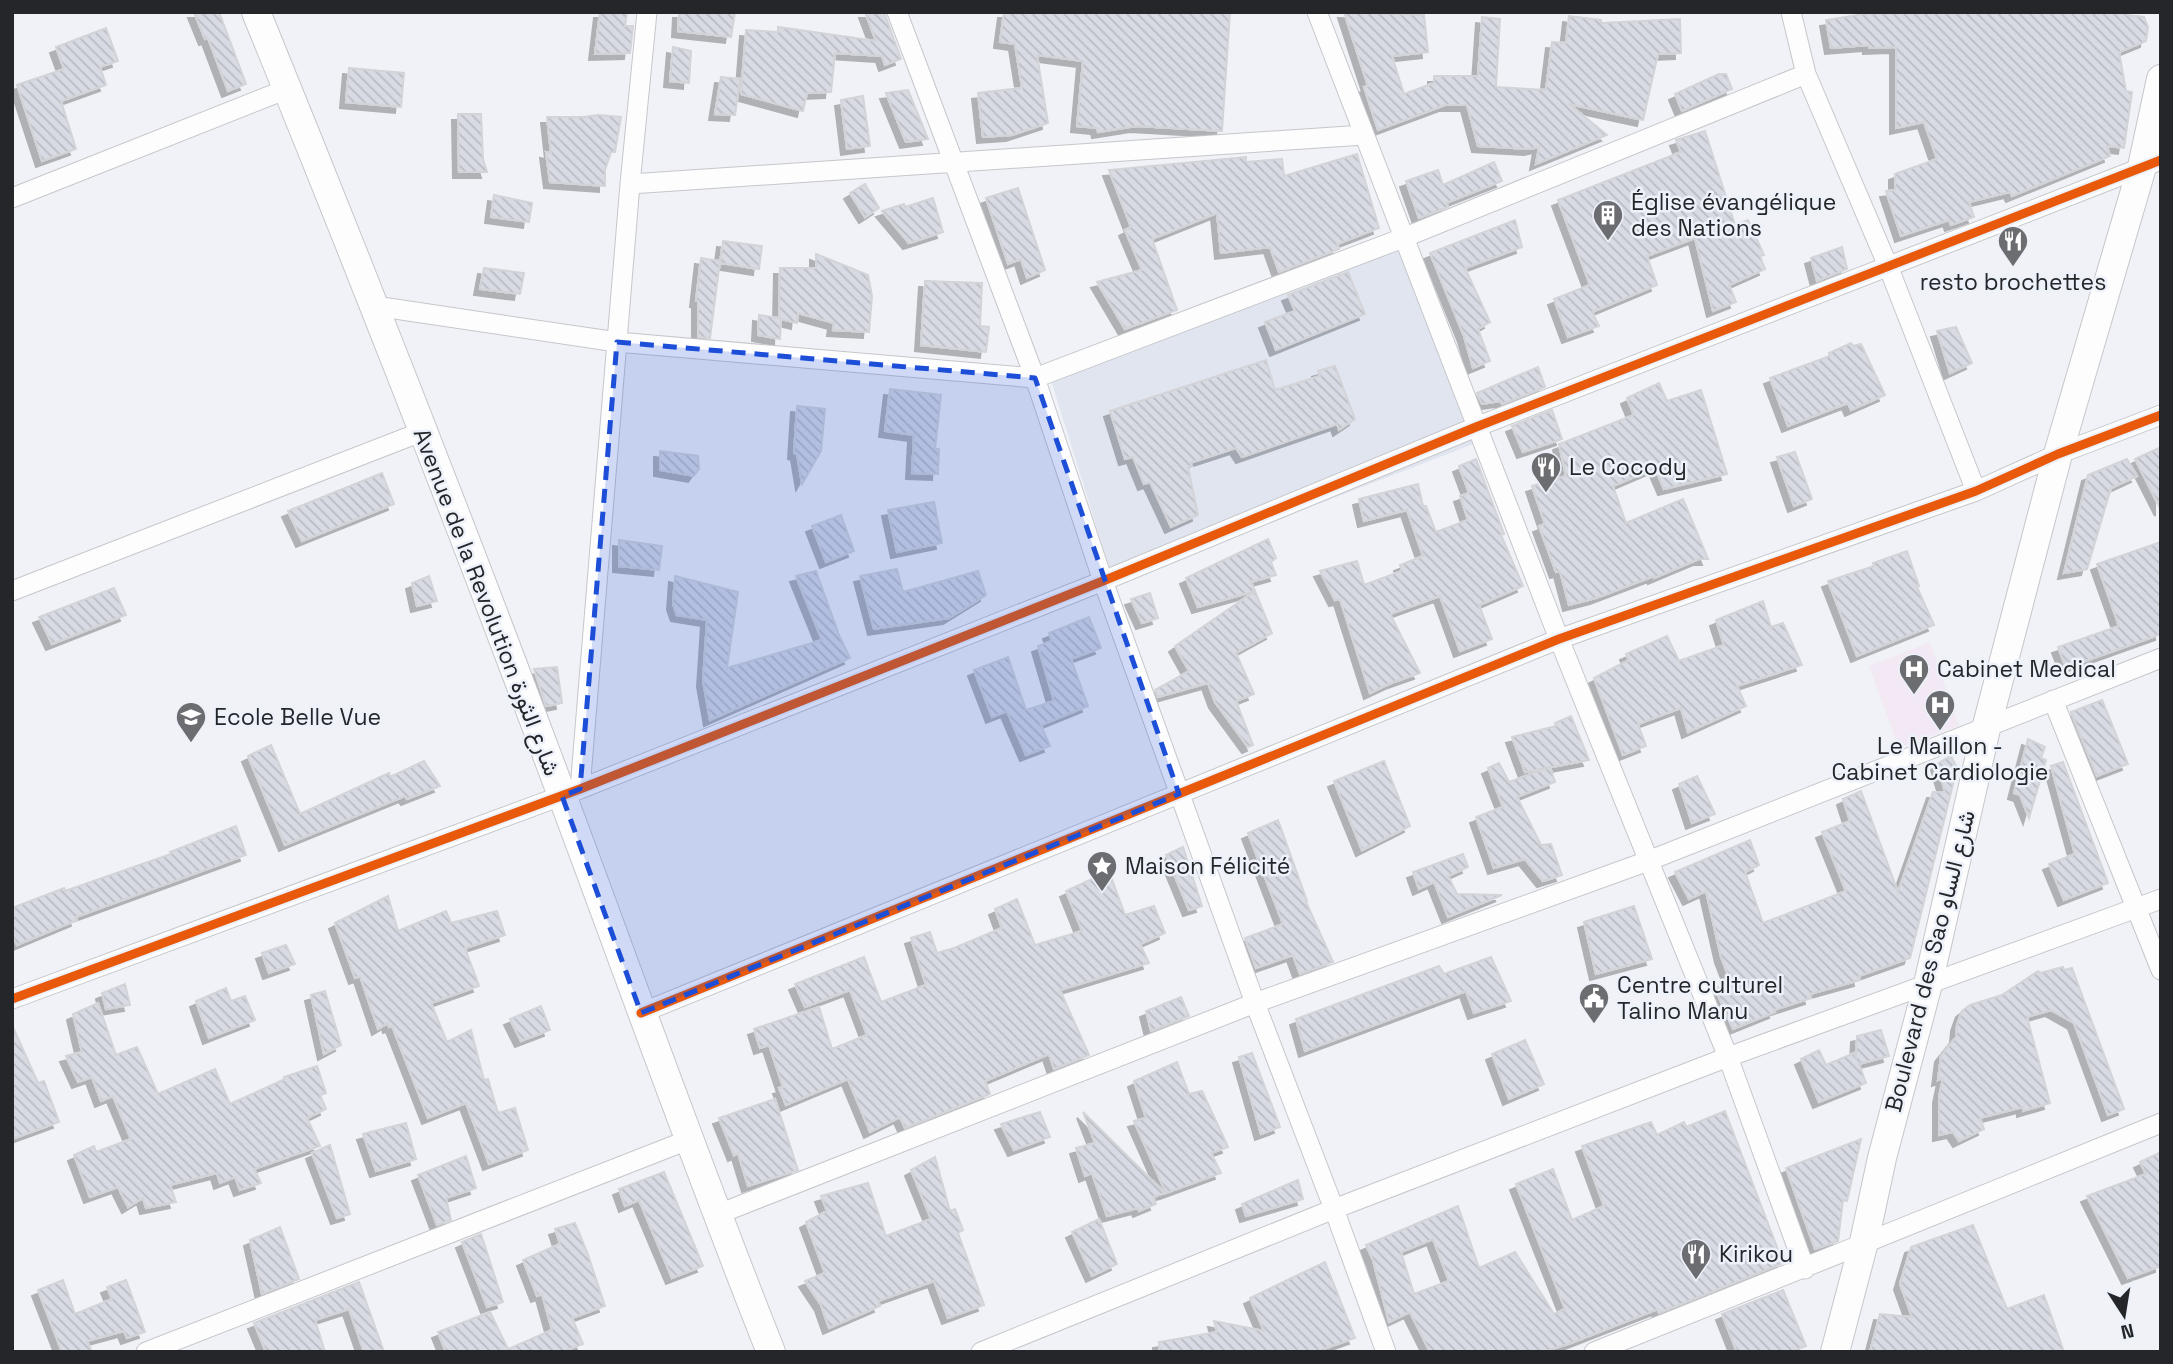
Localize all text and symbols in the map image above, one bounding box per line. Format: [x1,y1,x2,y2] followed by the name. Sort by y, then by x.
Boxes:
[1631,187,1836,243] place label: Église évangélique des Nations
[1591,198,1625,242] building icon: Église évangélique des Nations
[1996,224,2030,268] restaurant icon: resto brochettes
[1920,267,2106,297] place label: resto brochettes
[406,424,567,780] street label: Avenue de la Revolution شارع الثورة
[1529,450,1563,494] restaurant icon: Le Cocody
[1569,452,1687,482] place label: Le Cocody
[1897,652,1931,696] hospital icon: Cabinet Medical
[1937,654,2116,684] place label: Cabinet Medical
[1923,688,1957,732] hospital icon: Le Maillon - Cabinet Cardiologie
[174,700,208,744] school or university icon: Ecole Belle Vue
[214,702,381,732] place label: Ecole Belle Vue
[1832,731,2048,787] place label: Le Maillon - Cabinet Cardiologie
[1878,807,1983,1115] street label: Boulevard des Sao شارع الساو
[1085,849,1119,893] place icon: Maison Félicité
[1125,851,1290,881] place label: Maison Félicité
[1617,970,1783,1026] place label: Centre culturel Talino Manu
[1577,981,1611,1025] public building icon: Centre culturel Talino Manu
[1679,1237,1713,1281] restaurant icon: Kirikou
[1719,1239,1793,1269] place label: Kirikou
[2089,1280,2159,1350] north arrow
[2119,1318,2136,1345] text: N

